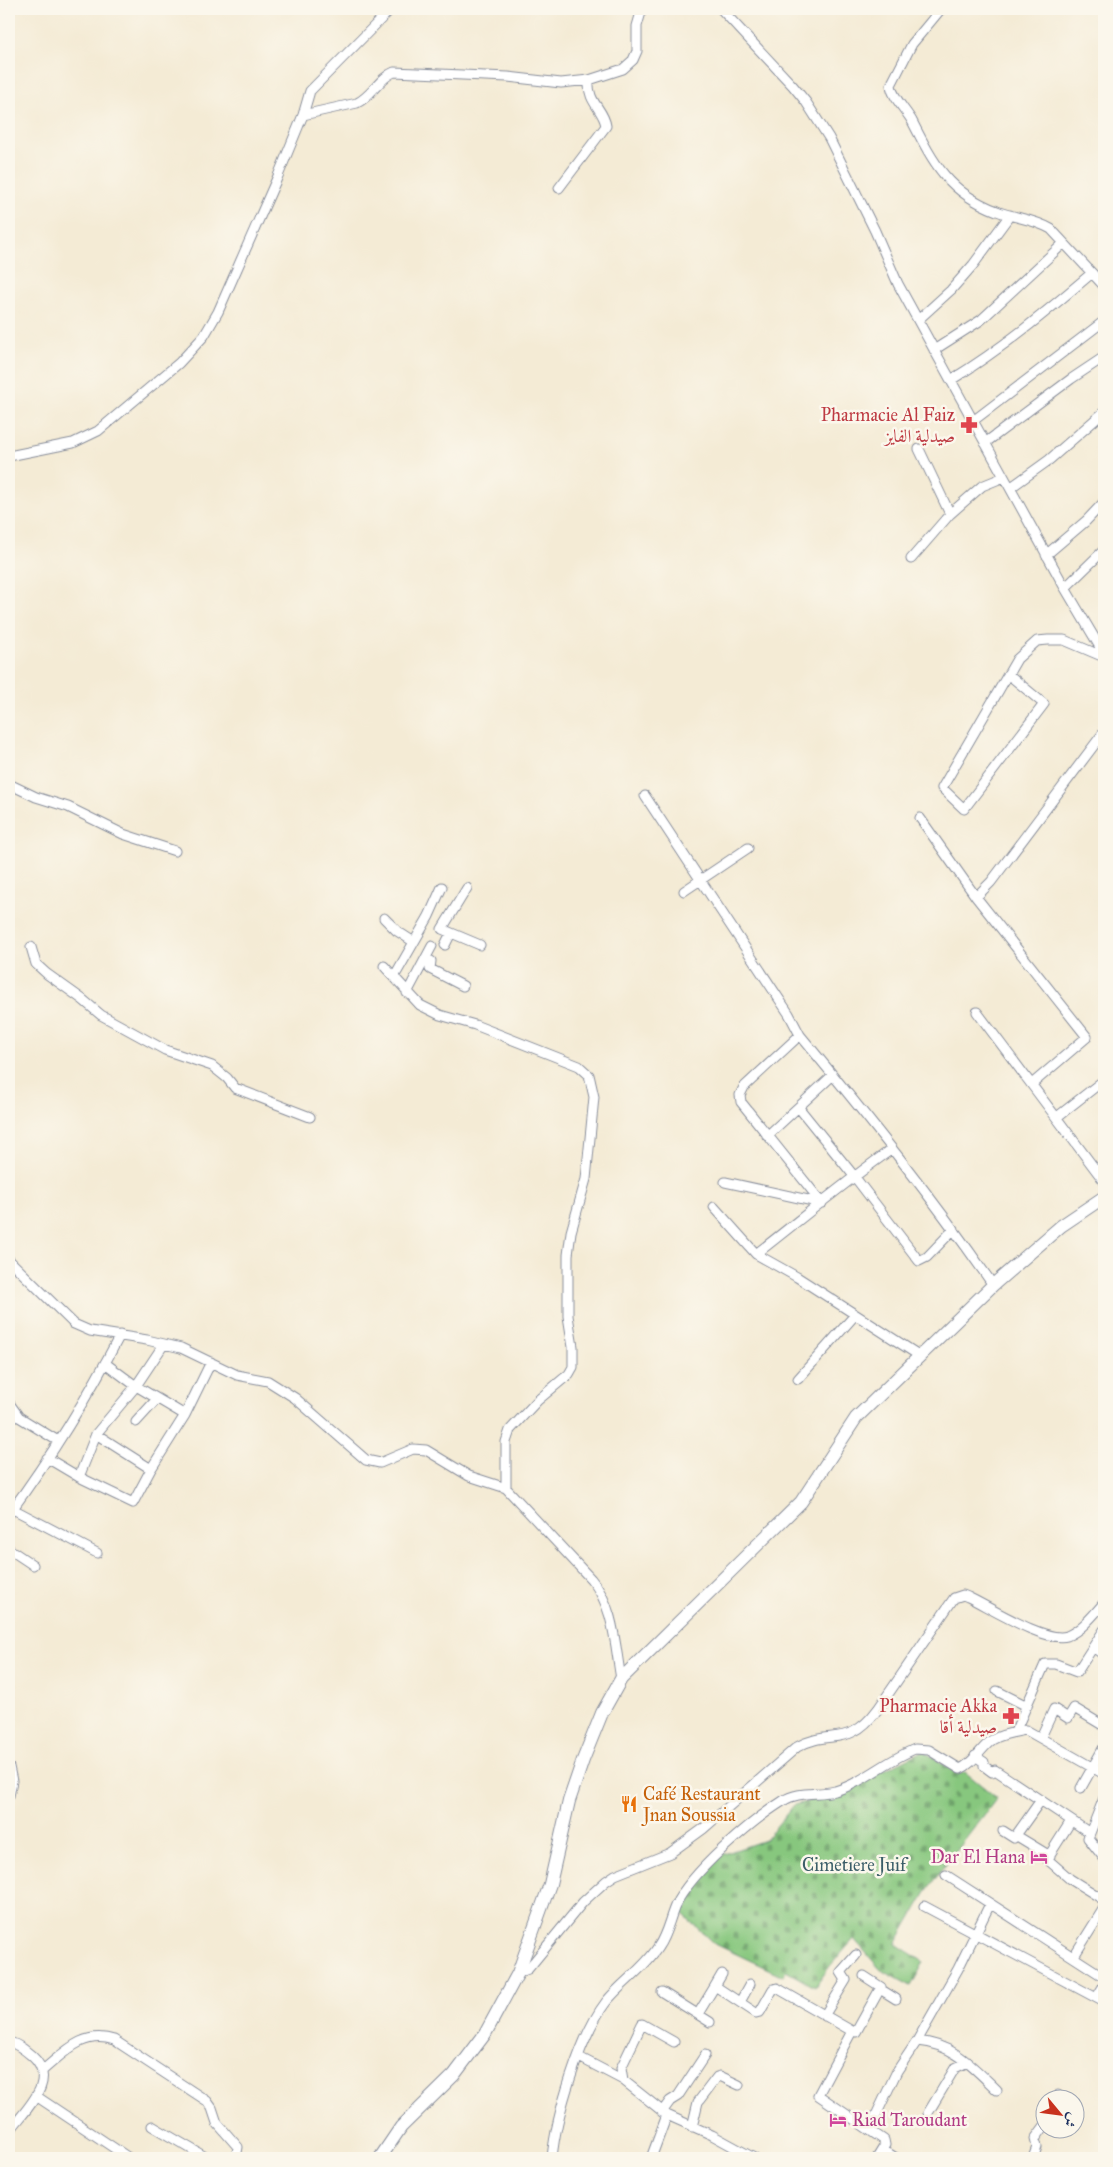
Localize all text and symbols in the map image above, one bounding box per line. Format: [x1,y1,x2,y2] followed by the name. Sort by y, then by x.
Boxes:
[821,404,955,447] place label: Pharmacie Al Faiz صيدلية الفايز
[959,415,979,435] pharmacy icon: Pharmacie Al Faiz صيدلية الفايز
[879,1695,997,1738] place label: Pharmacie Akka صيدلية أقا
[1001,1706,1021,1726] pharmacy icon: Pharmacie Akka صيدلية أقا
[641,1783,761,1827] place label: Café Restaurant Jnan Soussia
[619,1794,639,1814] restaurant icon: Café Restaurant Jnan Soussia
[930,1846,1025,1868] place label: Dar El Hana
[1029,1847,1049,1867] hotel icon: Dar El Hana
[802,1854,909,1877] park label: Cimetiere Juif
[1036,2090,1086,2140] north arrow
[852,2109,968,2131] place label: Riad Taroudant
[828,2110,848,2130] hotel icon: Riad Taroudant
[1060,2110,1082,2130] text: ش

